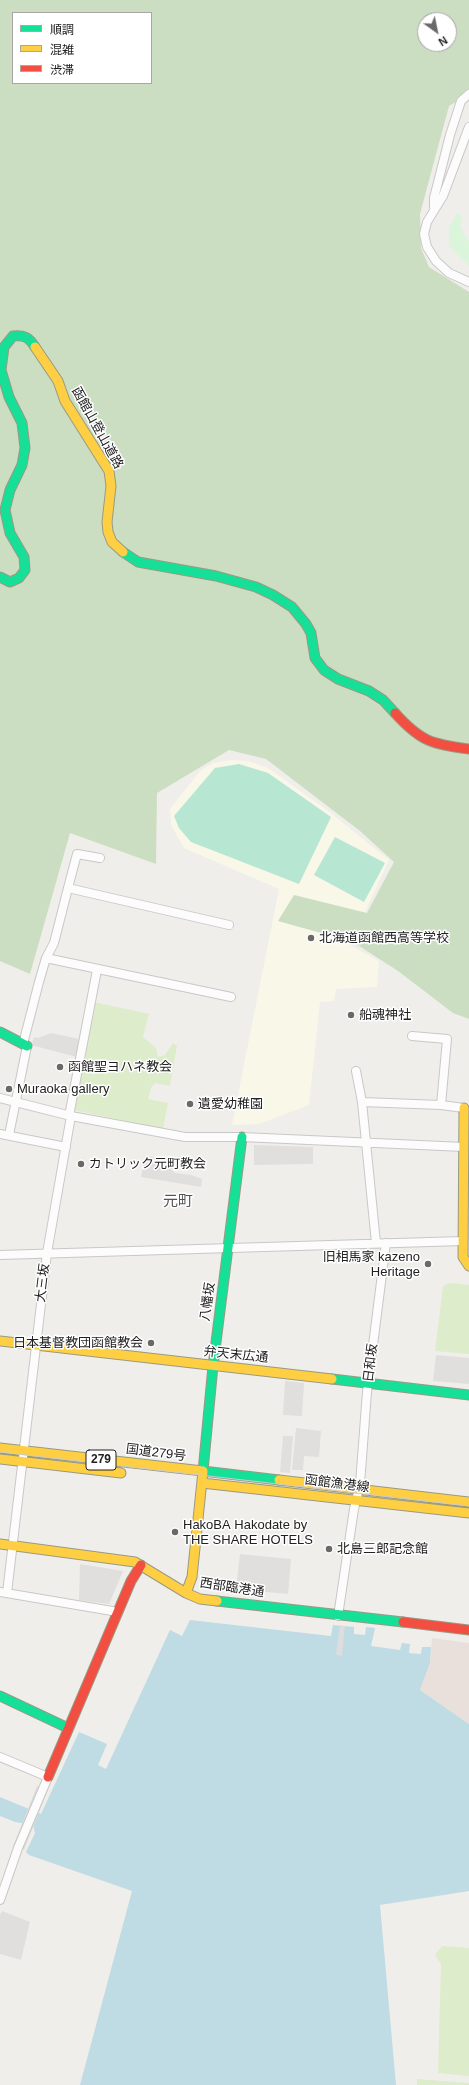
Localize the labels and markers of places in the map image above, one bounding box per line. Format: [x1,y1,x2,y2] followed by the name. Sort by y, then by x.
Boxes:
[319,930,449,946] place label: 北海道函館西高等学校
[306,933,316,943] marker: 北海道函館西高等学校
[359,1007,411,1023] place label: 船魂神社
[346,1010,356,1020] marker: 船魂神社
[68,1059,172,1075] place label: 函館聖ヨハネ教会
[55,1062,65,1072] marker: 函館聖ヨハネ教会
[17,1081,109,1097] place label: Muraoka gallery
[4,1084,14,1094] marker: Muraoka gallery
[198,1096,263,1112] place label: 遺愛幼稚園
[185,1099,195,1109] marker: 遺愛幼稚園
[89,1156,206,1172] place label: カトリック元町教会
[76,1159,86,1169] marker: カトリック元町教会
[322,1249,420,1280] place label: 旧相馬家 kazeno Heritage
[423,1259,433,1269] marker: 旧相馬家 kazeno Heritage
[13,1335,143,1351] place label: 日本基督教団函館教会
[146,1338,156,1348] marker: 日本基督教団函館教会
[183,1517,313,1548] place label: HakoBA Hakodate by THE SHARE HOTELS
[170,1527,180,1537] marker: HakoBA Hakodate by THE SHARE HOTELS
[337,1541,428,1557] place label: 北島三郎記念館
[324,1544,334,1554] marker: 北島三郎記念館

